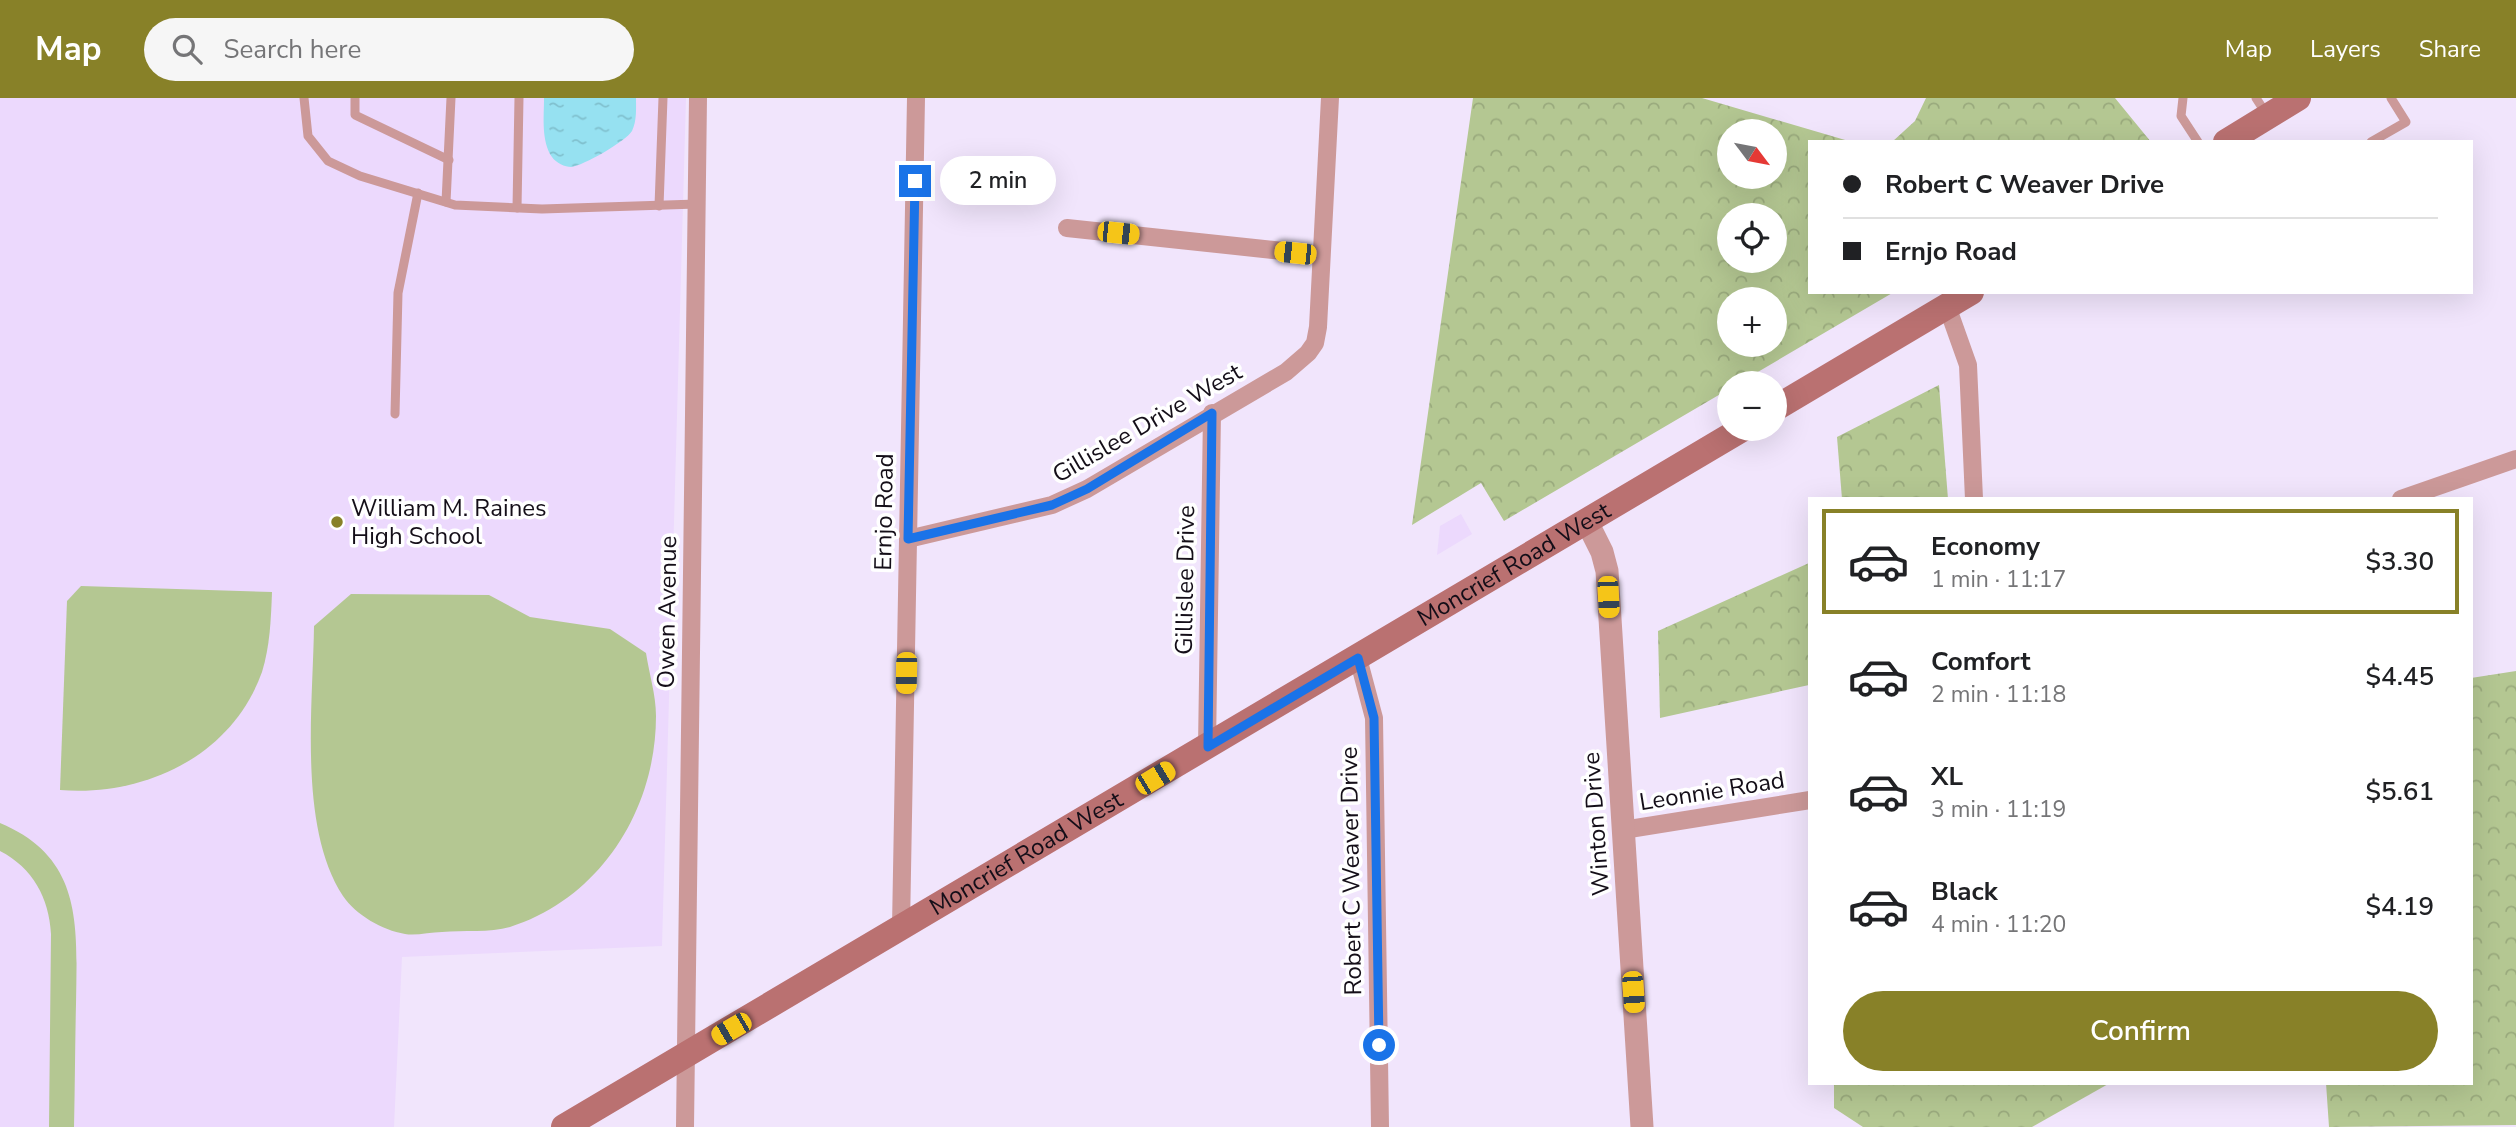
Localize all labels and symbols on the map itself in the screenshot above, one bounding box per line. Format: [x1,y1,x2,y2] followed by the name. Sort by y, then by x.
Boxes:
[1717,119,1787,189] north arrow
[940,156,1055,206] callout: 2 min
[899,165,931,197] route end
[1097,220,1140,246] car
[1274,240,1317,266] car
[1046,355,1248,490] street label: Gillislee Drive West
[867,453,901,571] street label: Ernjo Road
[351,492,547,552] place label: William M. Raines High School
[1411,494,1617,634] street label: Moncrief Road West
[1168,505,1202,655] street label: Gillislee Drive
[329,514,345,530] marker: William M. Raines High School
[650,535,684,689] street label: Owen Avenue
[1597,575,1620,619] car
[896,652,917,694] car
[1333,746,1369,996] street label: Robert C Weaver Drive
[1575,751,1617,897] street label: Winton Drive
[1132,758,1179,798] car
[1637,764,1787,818] street label: Leonnie Road
[923,783,1129,923] street label: Moncrief Road West
[1622,970,1645,1014] car
[708,1009,755,1049] car
[1363,1029,1395,1061] route start

